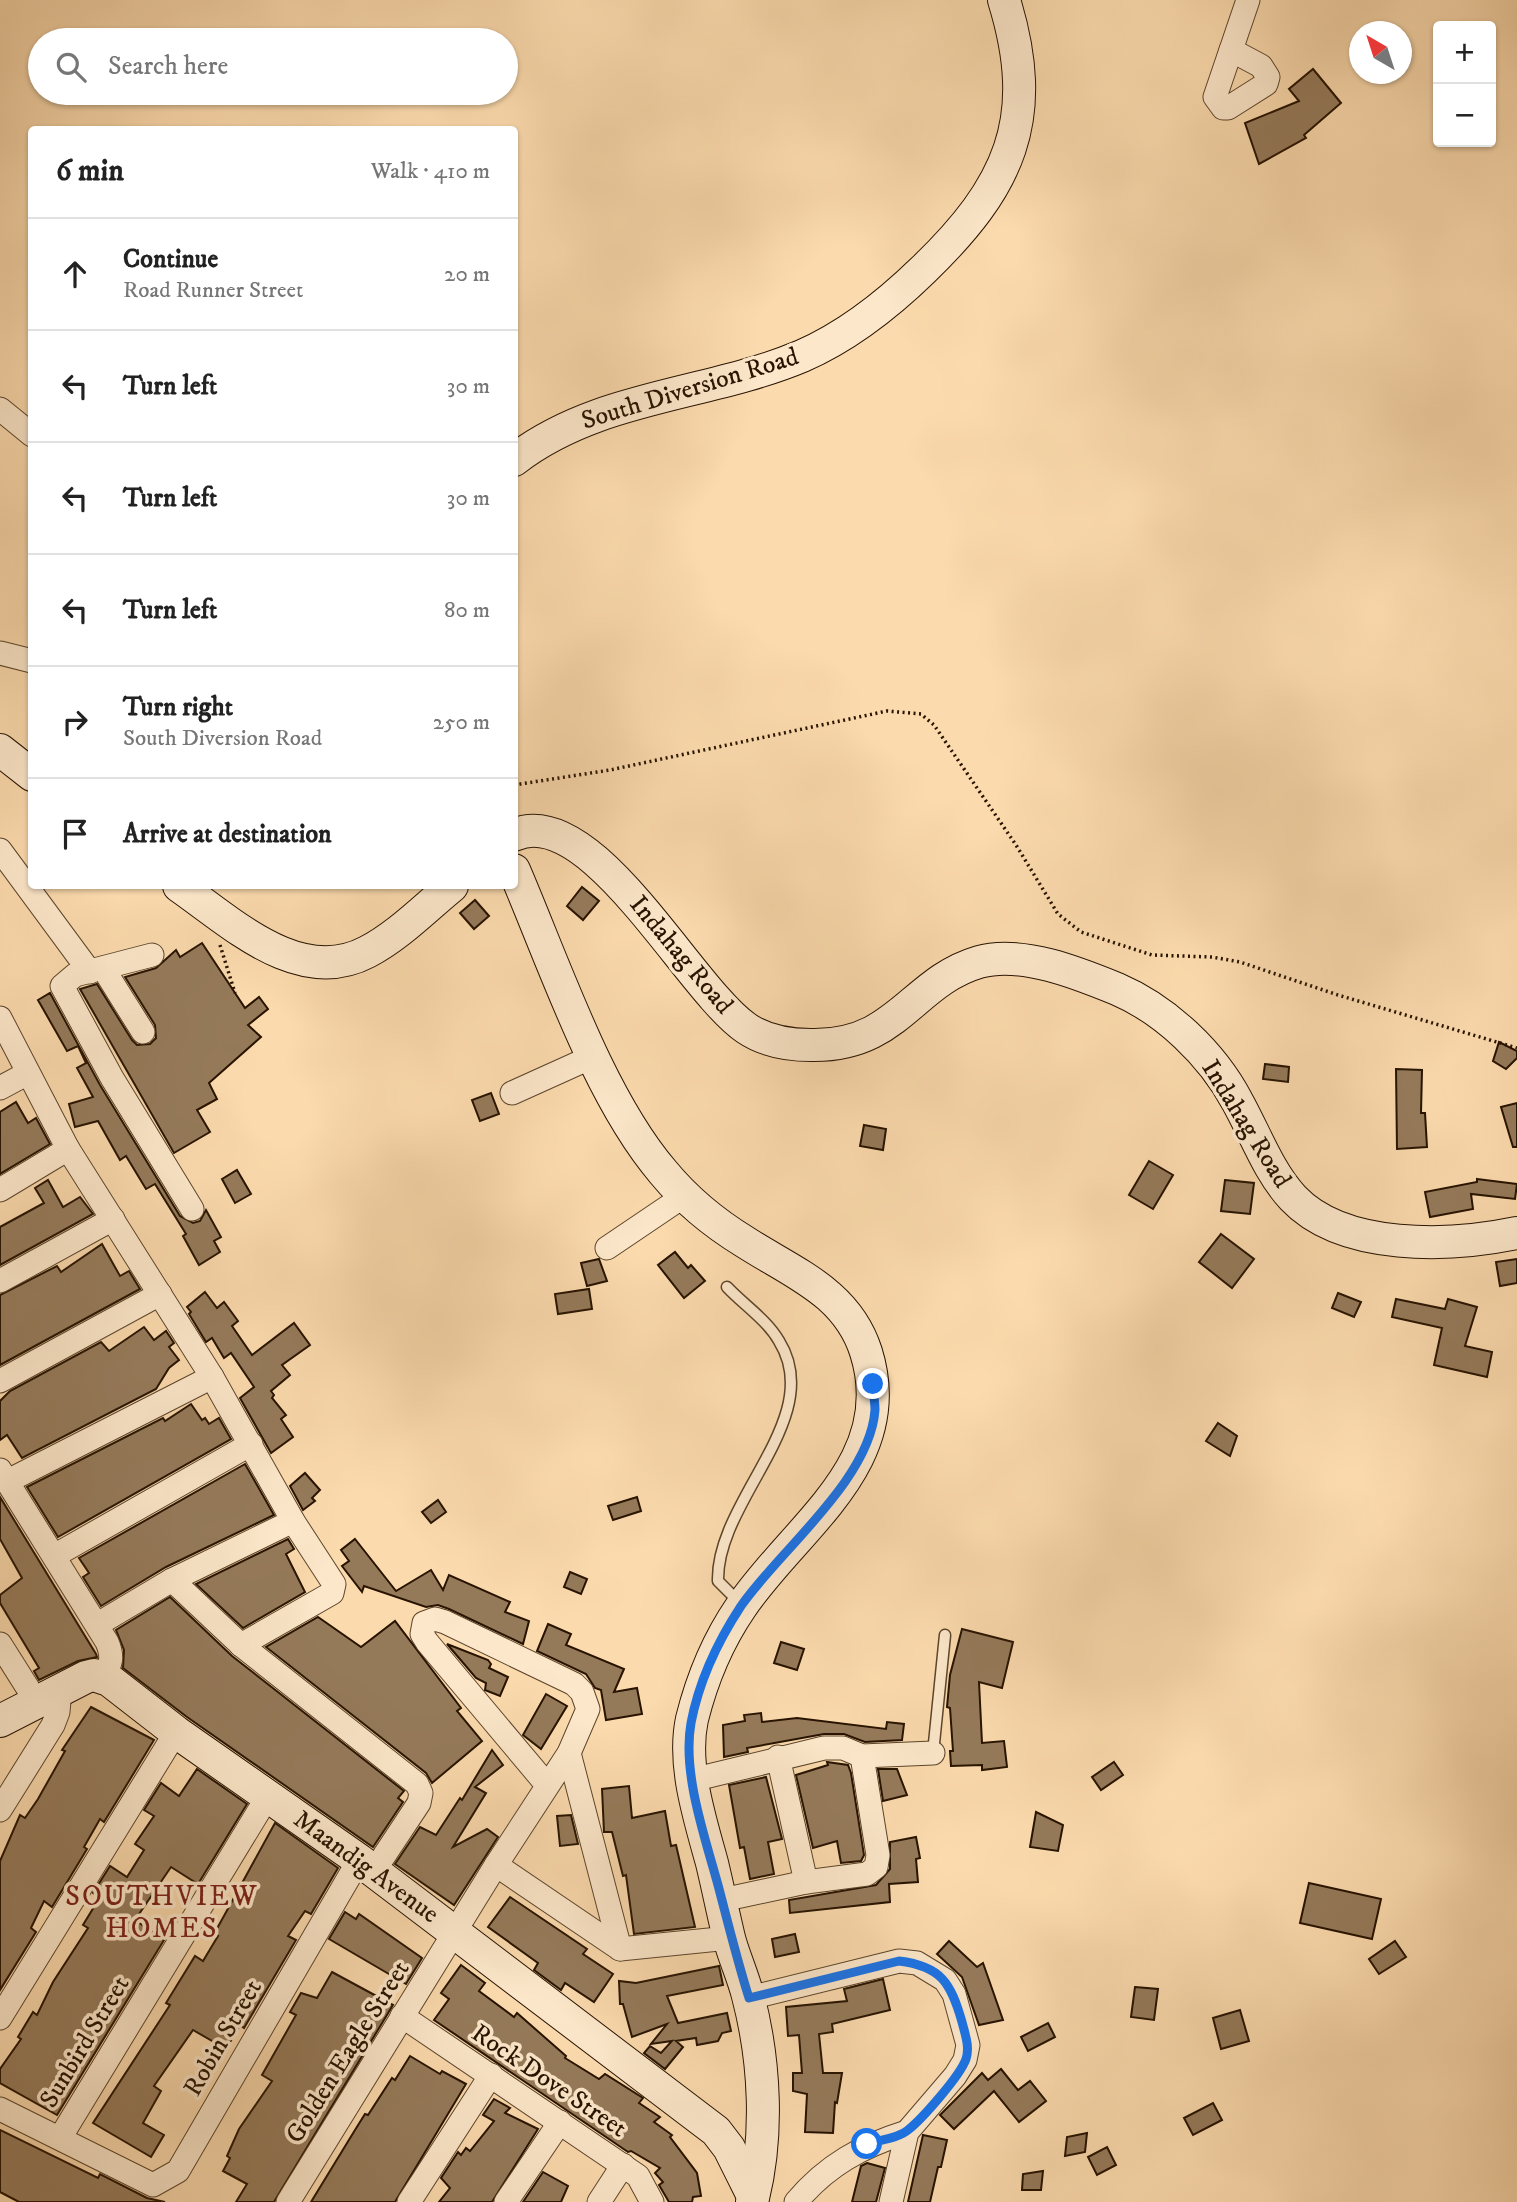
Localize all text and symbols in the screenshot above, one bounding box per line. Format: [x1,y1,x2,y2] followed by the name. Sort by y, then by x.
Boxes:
[1349,21,1412,84] north arrow
[1433,21,1496,147] map controls
[1433,21,1496,84] button: +
[28,28,518,105] search box
[52,48,90,86] icon: search
[108,50,228,83] text: Search here
[1433,84,1496,147] button: −
[56,153,124,190] text: 6 min
[371,157,490,186] text: Walk · 410 m
[123,243,218,276] text: Continue
[56,255,94,293] icon: ahead
[444,260,490,289] text: 20 m
[123,276,303,305] text: Road Runner Street
[577,340,803,438] street label: South Diversion Road
[56,367,94,405] icon: left
[123,370,217,403] text: Turn left
[447,372,490,401] text: 30 m
[56,479,94,517] icon: left
[123,482,217,515] text: Turn left
[447,484,490,513] text: 30 m
[56,591,94,629] icon: left
[123,594,217,627] text: Turn left
[444,596,490,625] text: 80 m
[123,691,233,724] text: Turn right
[56,703,94,741] icon: right
[433,708,490,737] text: 250 m
[123,724,322,753] text: South Diversion Road
[56,815,94,853] icon: arrive
[123,818,332,851] text: Arrive at destination
[622,889,740,1021] street label: Indahag Road
[1194,1054,1298,1194] street label: Indahag Road
[857,1368,888,1399] route end
[287,1803,445,1931] street label: Maandig Avenue
[65,1879,259,1946] district label: SOUTHVIEW HOMES
[279,1955,417,2149] street label: Golden Eagle Street
[33,1970,137,2114] street label: Sunbird Street
[176,1974,270,2102] street label: Robin Street
[465,2017,633,2145] street label: Rock Dove Street
[851,2128,882,2159] route start

